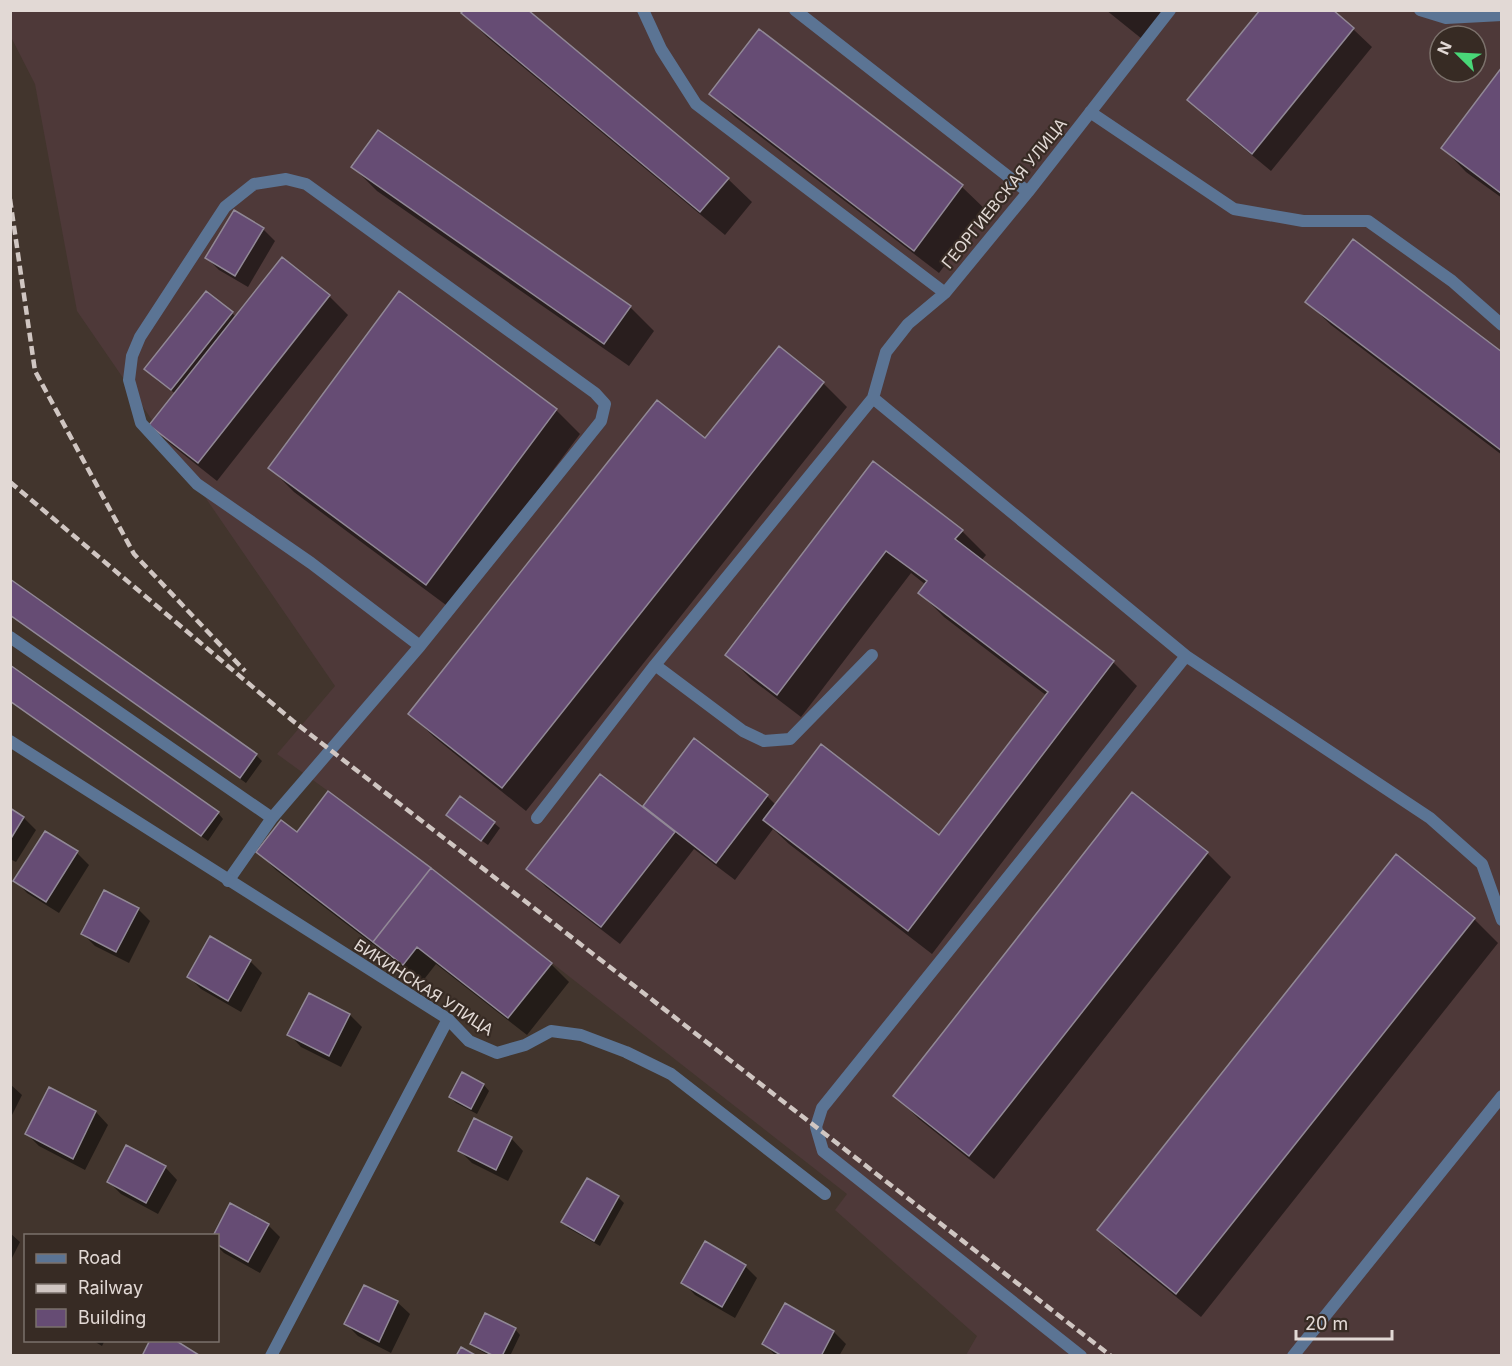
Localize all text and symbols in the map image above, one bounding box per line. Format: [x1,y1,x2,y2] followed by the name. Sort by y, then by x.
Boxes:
[1428,24,1488,84] north arrow
[1433,38,1456,58] text: N
[937,114,1071,272] street label: ГЕОРГИЕВСКАЯ УЛИЦА
[351,934,497,1040] street label: БИКИНСКАЯ УЛИЦА
[24,1234,219,1342] legend
[78,1247,121,1268] text: Road
[78,1277,143,1298] text: Railway
[1296,1303,1392,1341] scale bar
[78,1307,146,1328] text: Building
[1305,1313,1348,1334] text: 20 m

